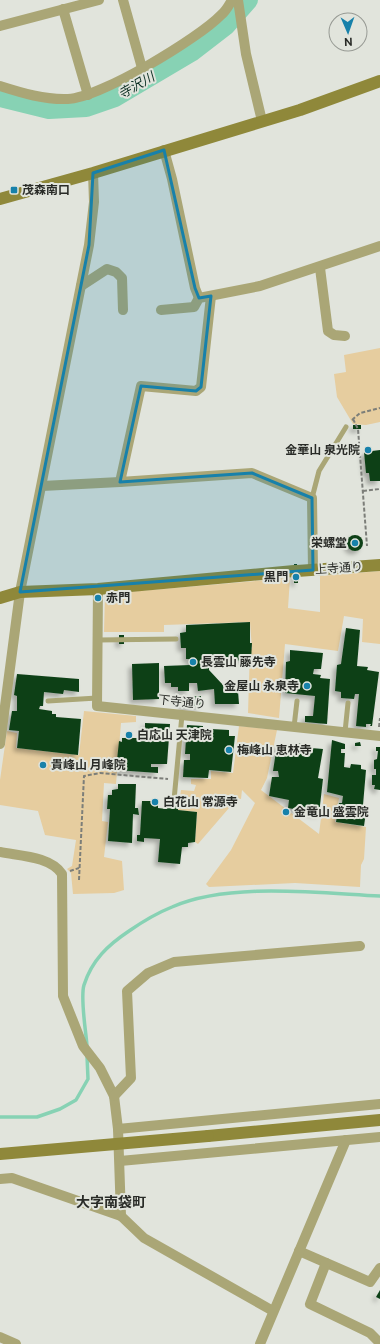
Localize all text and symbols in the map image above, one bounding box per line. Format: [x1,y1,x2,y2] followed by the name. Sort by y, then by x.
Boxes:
[328,12,368,52] north arrow
[344,36,353,48] text: N
[116,68,159,102] water label: 寺沢川
[22,183,70,197] place label: 茂森南口
[9,185,19,195] marker: 茂森南口
[285,443,360,457] place label: 金華山 泉光院
[363,445,373,455] marker: 金華山 泉光院
[311,536,347,550] place label: 栄螺堂
[350,538,360,548] marker: 栄螺堂
[315,559,363,577] street label: 上寺通り
[264,570,288,584] place label: 黒門
[291,572,301,582] marker: 黒門
[106,591,130,605] place label: 赤門
[93,593,103,603] marker: 赤門
[201,655,276,669] place label: 長雲山 藤先寺
[188,657,198,667] marker: 長雲山 藤先寺
[224,679,299,693] place label: 金屋山 永泉寺
[302,681,312,691] marker: 金屋山 永泉寺
[157,693,207,711] street label: 下寺通り
[137,728,212,742] place label: 白応山 天津院
[124,730,134,740] marker: 白応山 天津院
[237,743,312,757] place label: 梅峰山 恵林寺
[224,745,234,755] marker: 梅峰山 恵林寺
[51,758,126,772] place label: 貴峰山 月峰院
[38,760,48,770] marker: 貴峰山 月峰院
[163,795,238,809] place label: 白花山 常源寺
[150,797,160,807] marker: 白花山 常源寺
[294,805,369,819] place label: 金竜山 盛雲院
[281,807,291,817] marker: 金竜山 盛雲院
[76,1194,146,1210] district label: 大字南袋町

